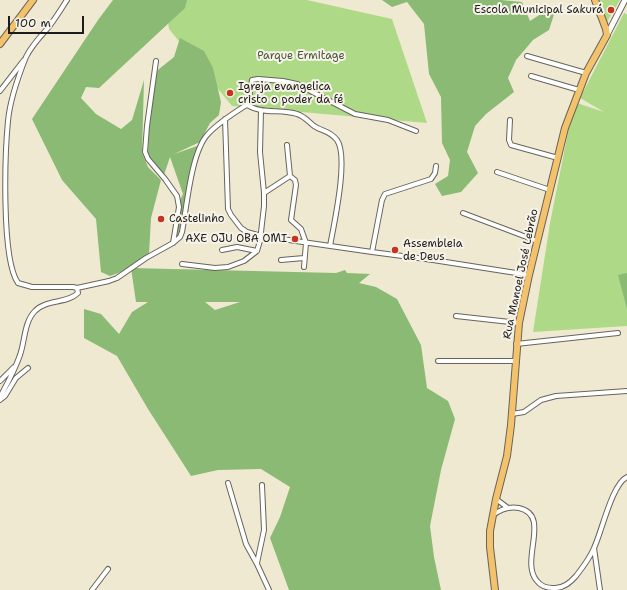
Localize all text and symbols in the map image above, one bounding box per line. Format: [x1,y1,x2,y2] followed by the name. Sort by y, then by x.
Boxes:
[474,3,603,17] place label: Escola Municipal Sakurá
[606,5,616,15] marker: Escola Municipal Sakurá
[10,8,86,34] scale bar
[15,15,51,31] text: 100 m
[257,49,345,63] park label: Parque Ermitage
[238,80,344,106] place label: Igreja evangelica cristo o poder da fé
[225,88,235,98] marker: Igreja evangelica cristo o poder da fé
[501,208,541,340] street label: Rua Manoel José Lebrão
[169,212,225,226] place label: Castelinho
[156,214,166,224] marker: Castelinho
[185,232,287,246] place label: AXE OJU OBA OMI
[290,234,300,244] marker: AXE OJU OBA OMI
[403,237,463,263] place label: Assembleia de Deus
[390,245,400,255] marker: Assembleia de Deus

